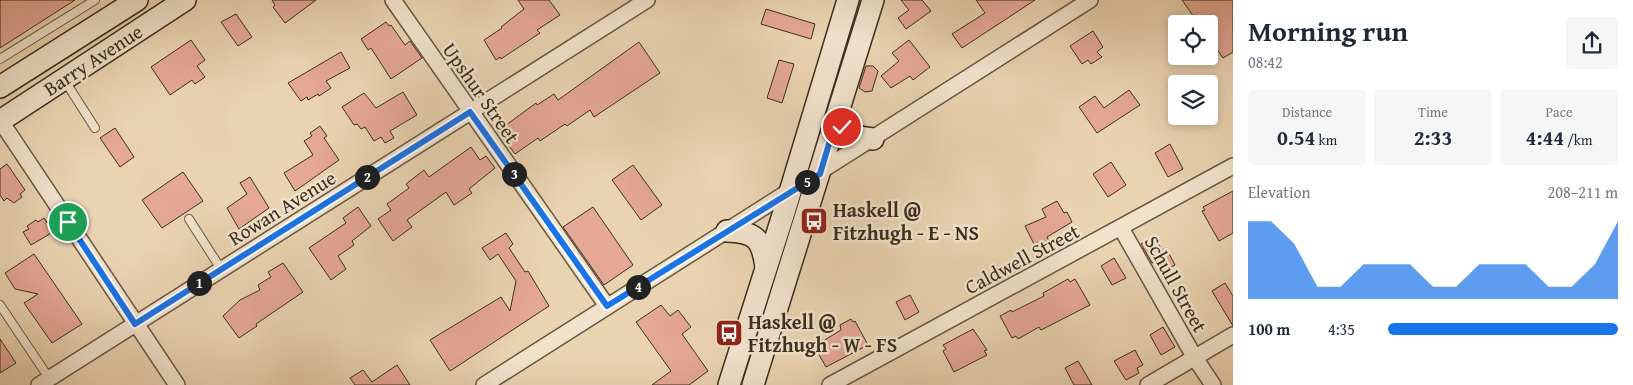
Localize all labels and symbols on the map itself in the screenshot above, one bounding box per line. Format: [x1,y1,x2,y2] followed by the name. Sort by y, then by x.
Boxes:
[37,17,148,103] street label: Barry Avenue
[436,36,527,149] street label: Upshur Street
[821,106,863,148] pin
[502,162,526,186] pin: 3
[222,163,341,252] street label: Rowan Avenue
[354,164,380,190] pin: 2
[794,170,820,194] pin: 5
[833,195,979,247] place label: Haskell @ Fitzhugh - E - NS
[47,201,89,243] pin
[799,206,829,236] bus stop icon: Haskell @ Fitzhugh - E - NS
[959,216,1084,301] street label: Caldwell Street
[1138,230,1215,337] street label: Schull Street
[186,270,212,296] pin: 1
[626,274,650,300] pin: 4
[748,307,897,359] place label: Haskell @ Fitzhugh - W - FS
[714,318,744,348] bus stop icon: Haskell @ Fitzhugh - W - FS

